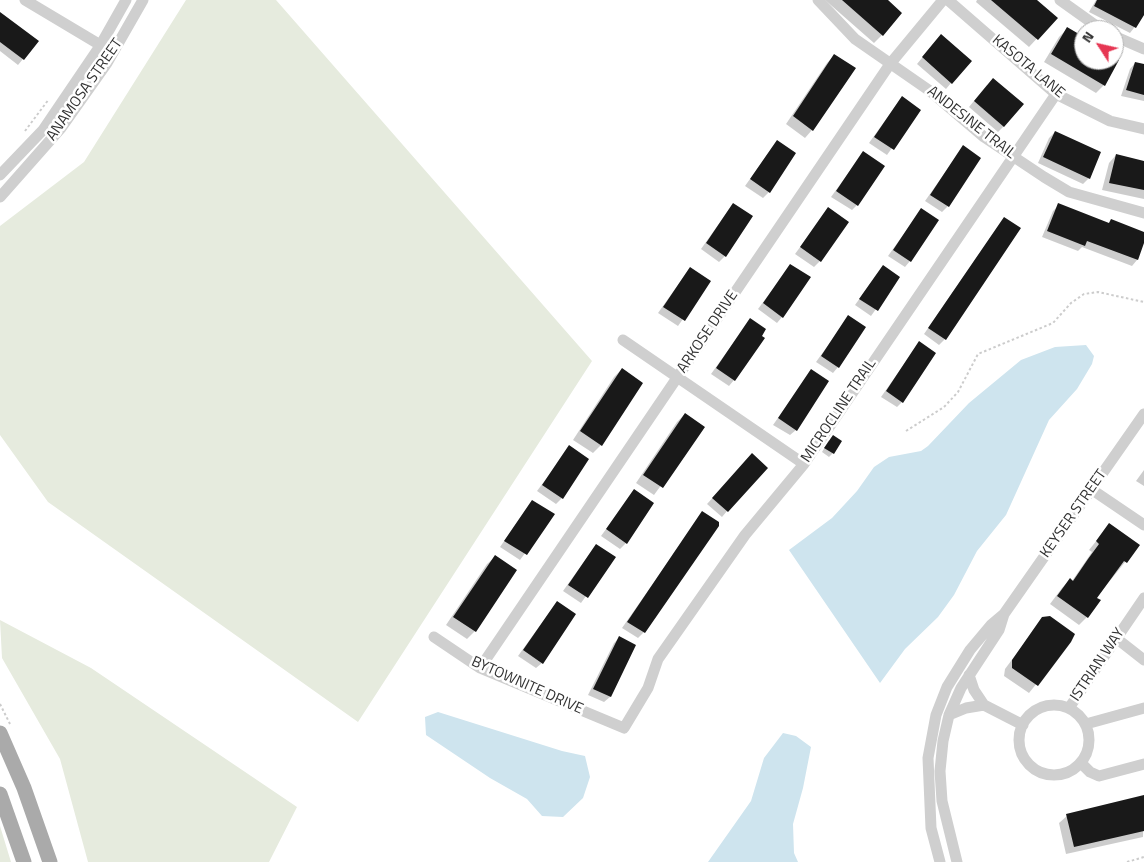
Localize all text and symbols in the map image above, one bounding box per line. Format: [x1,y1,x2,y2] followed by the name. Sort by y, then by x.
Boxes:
[1074,20,1124,70] north arrow
[1076,27,1099,47] text: N
[988,31,1068,103] street label: KASOTA LANE
[43,35,127,145] street label: ANAMOSA STREET
[923,83,1019,163] street label: ANDESINE TRAIL
[674,287,742,377] street label: ARKOSE DRIVE
[798,356,880,466] street label: MICROCLINE TRAIL
[1037,467,1111,561] street label: KEYSER STREET
[1067,625,1129,705] street label: ISTRIAN WAY
[468,653,586,719] street label: BYTOWNITE DRIVE

